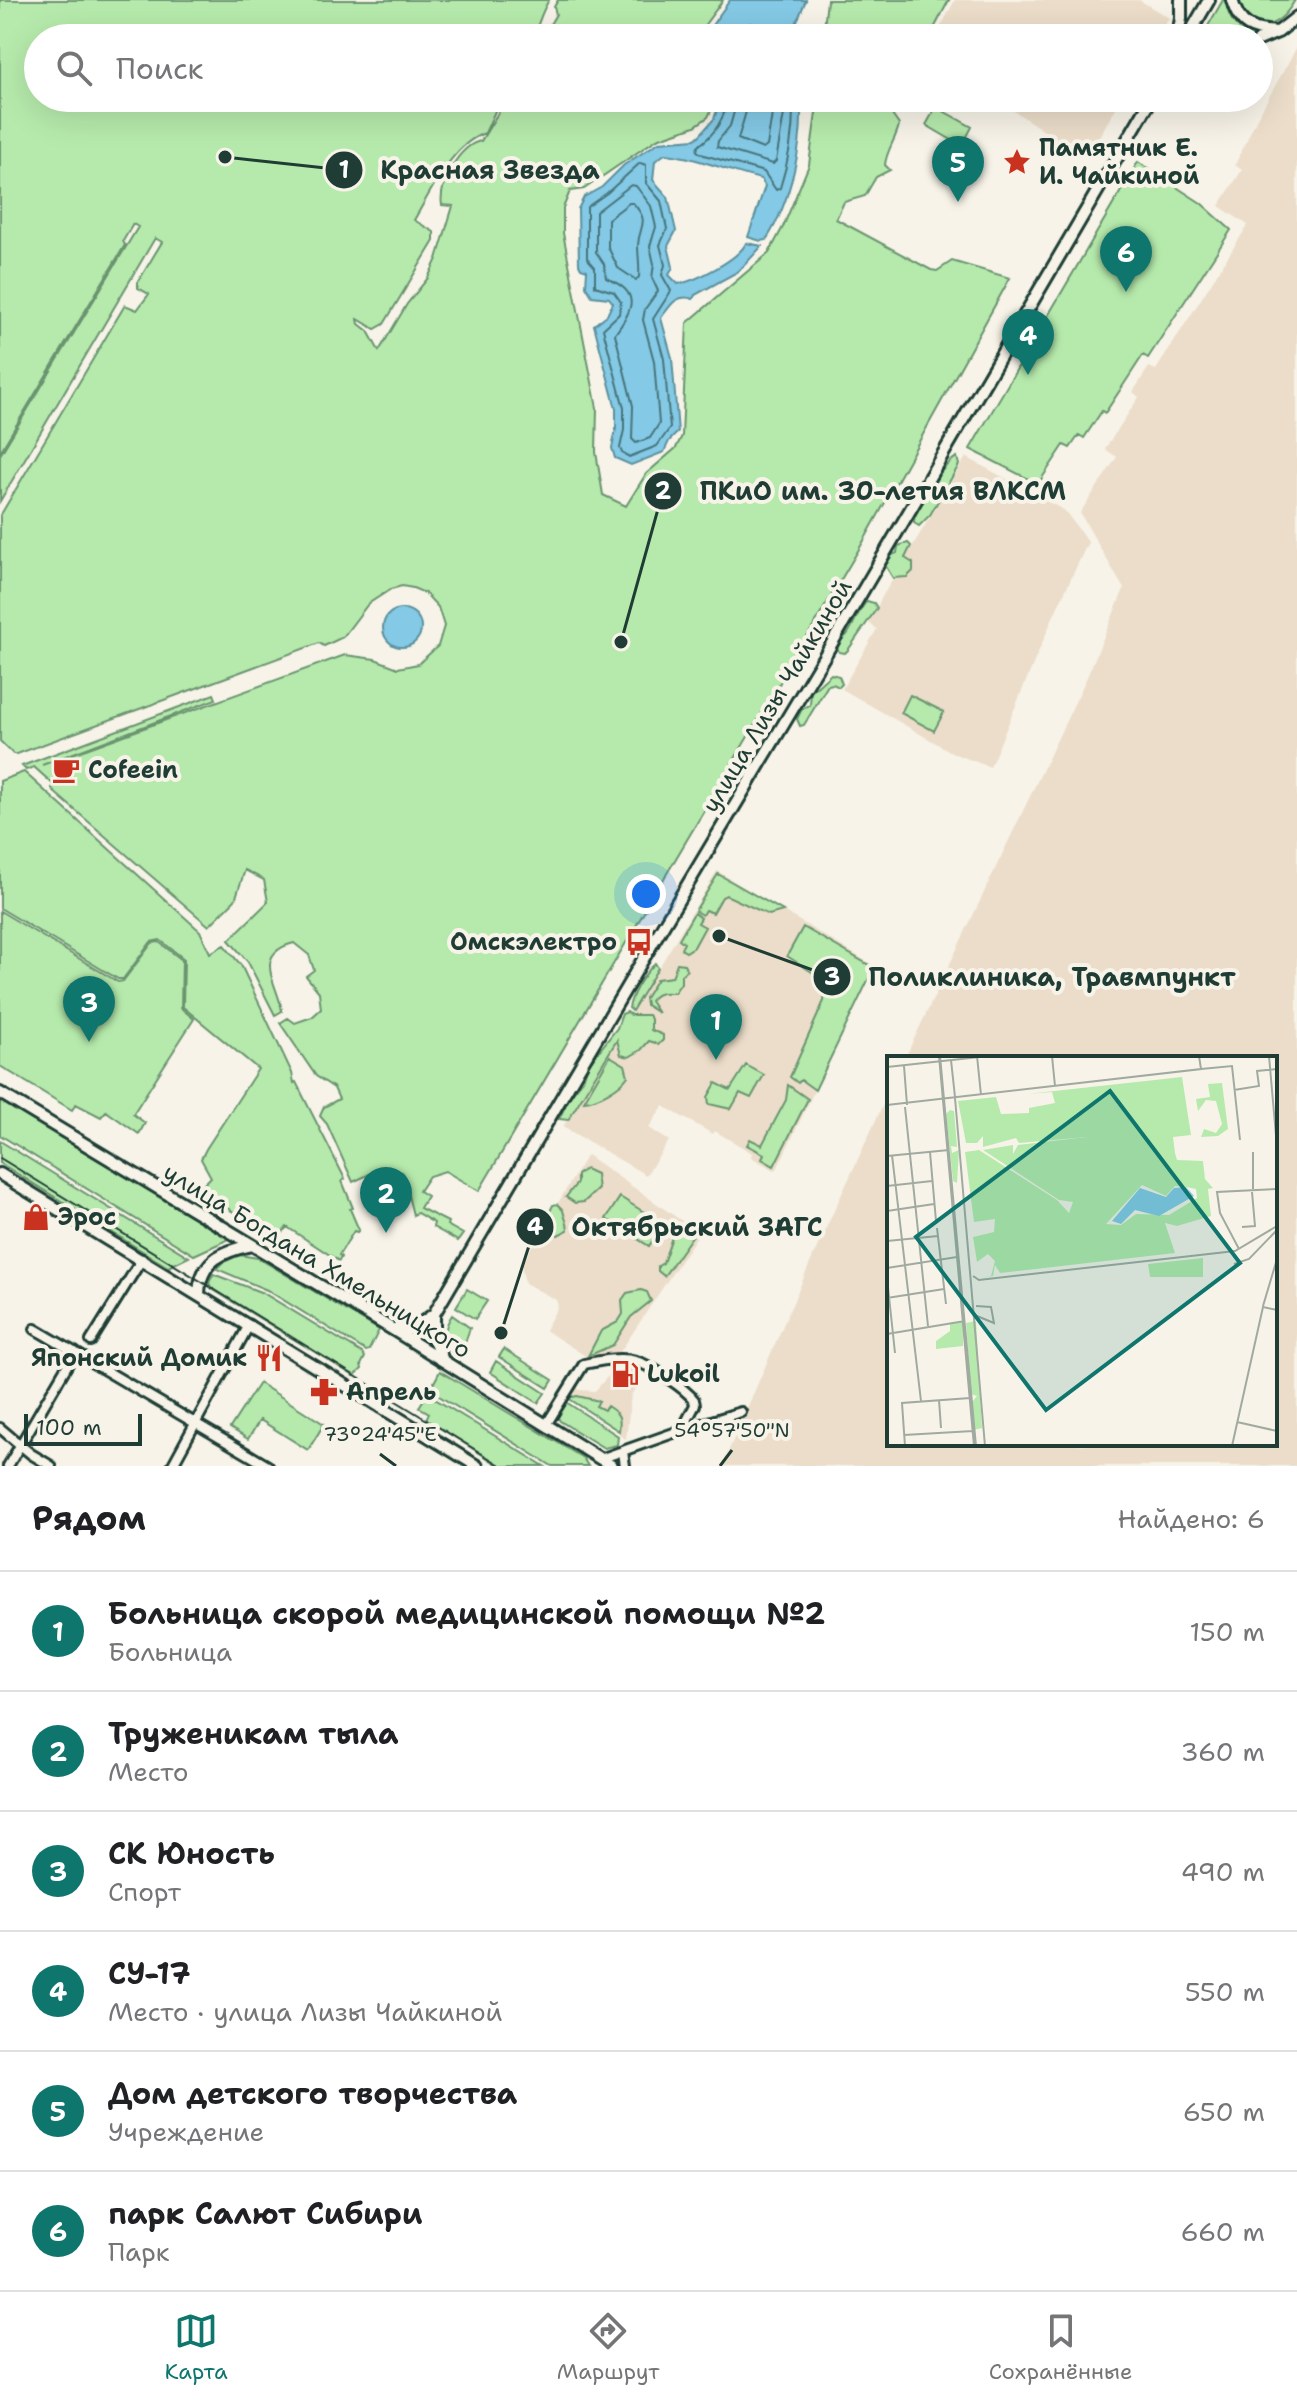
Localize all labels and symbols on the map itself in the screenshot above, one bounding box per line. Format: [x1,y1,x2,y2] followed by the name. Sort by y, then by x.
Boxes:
[1039,132,1200,192] place label: Памятник Е. И. Чайкиной
[932,136,984,202] pin: 5
[324,145,616,195] callout: Красная Звезда
[1002,147,1032,177] place icon: Памятник Е. И. Чайкиной
[380,152,600,187] text: Красная Звезда
[339,154,349,186] text: 1
[1100,226,1152,292] pin: 6
[1002,309,1054,375] pin: 4
[643,466,1082,516] callout: ПКиО им. 30-летия ВЛКСМ
[700,473,1066,508] text: ПКиО им. 30-летия ВЛКСМ
[655,475,672,507] text: 2
[695,573,859,819] street label: улица Лизы Чайкиной
[88,754,178,786] place label: Cofeein
[51,755,81,785] cafe icon: Cofeein
[626,874,666,914] your location
[450,926,617,958] place label: Омскэлектро
[624,927,654,957] bus stop icon: Омскэлектро
[812,952,1251,1002] callout: Поликлиника, Травмпункт
[868,959,1236,994] text: Поликлиника, Травмпункт
[824,961,840,993] text: 3
[63,976,115,1042] pin: 3
[690,994,742,1060] pin: 1
[887,1056,1277,1446] inset map
[157,1156,477,1366] street label: улица Богдана Хмельницкого
[360,1167,412,1233] pin: 2
[58,1201,116,1233] place label: Эрос
[21,1202,51,1232] shop icon: Эрос
[515,1202,839,1252] callout: Октябрьский ЗАГС
[571,1209,823,1244] text: Октябрьский ЗАГС
[527,1211,544,1243] text: 4
[32,1342,247,1374] place label: Японский Домик
[254,1343,284,1373] restaurant icon: Японский Домик
[647,1358,720,1390] place label: Lukoil
[610,1359,640,1389] fuel station icon: Lukoil
[346,1376,436,1408] place label: Апрель
[309,1377,339,1407] pharmacy icon: Апрель
[24,1410,142,1446] scale bar
[674,1417,790,1443] text: 54°57'50"N
[323,1421,437,1447] text: 73°24'45"E

